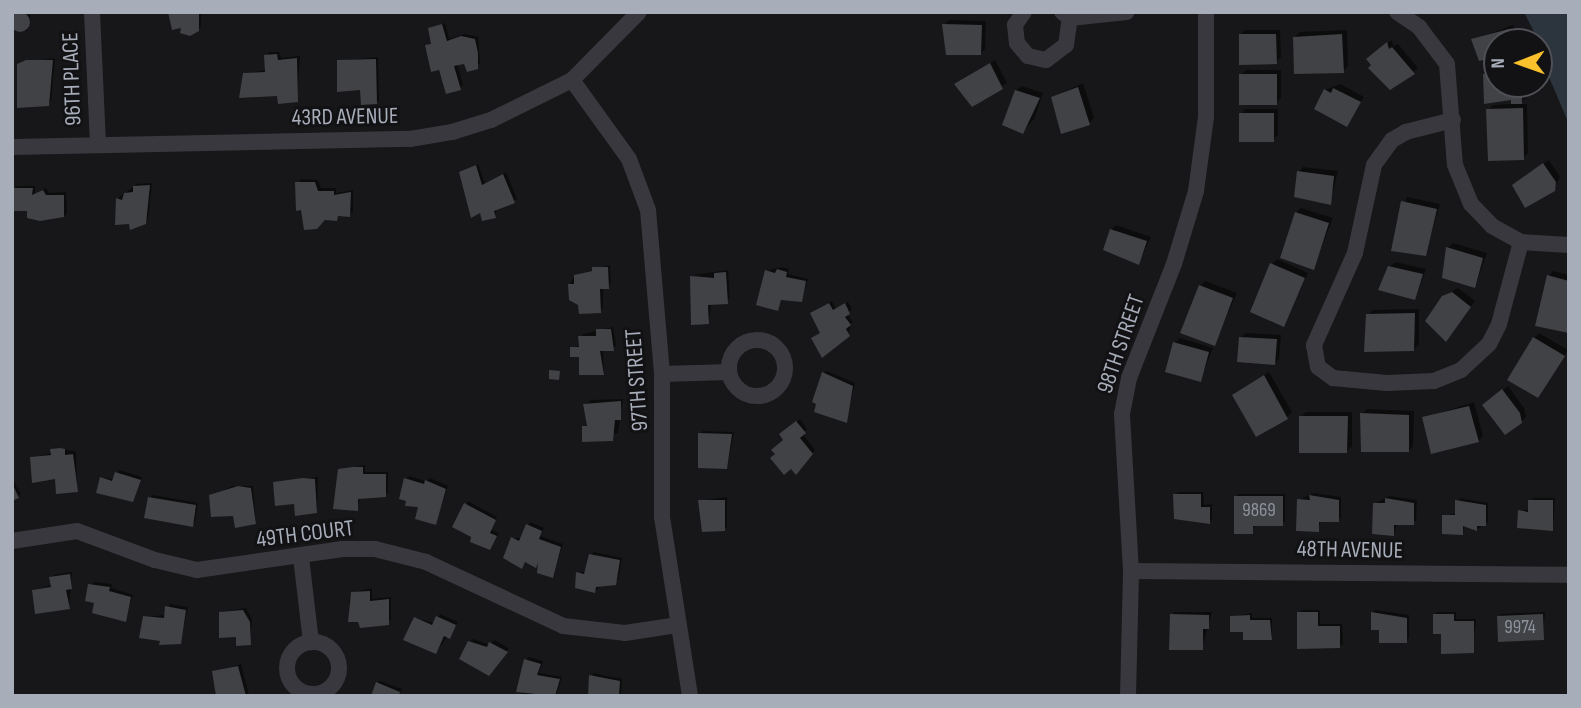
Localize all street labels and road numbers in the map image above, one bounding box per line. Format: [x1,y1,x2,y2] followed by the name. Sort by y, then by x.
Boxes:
[57,32,87,126] street label: 96TH PLACE
[291,102,399,132] street label: 43RD AVENUE
[1091,291,1151,397] street label: 98TH STREET
[620,328,654,432] street label: 97TH STREET
[255,514,355,554] street label: 49TH COURT
[1297,535,1403,565] street label: 48TH AVENUE

